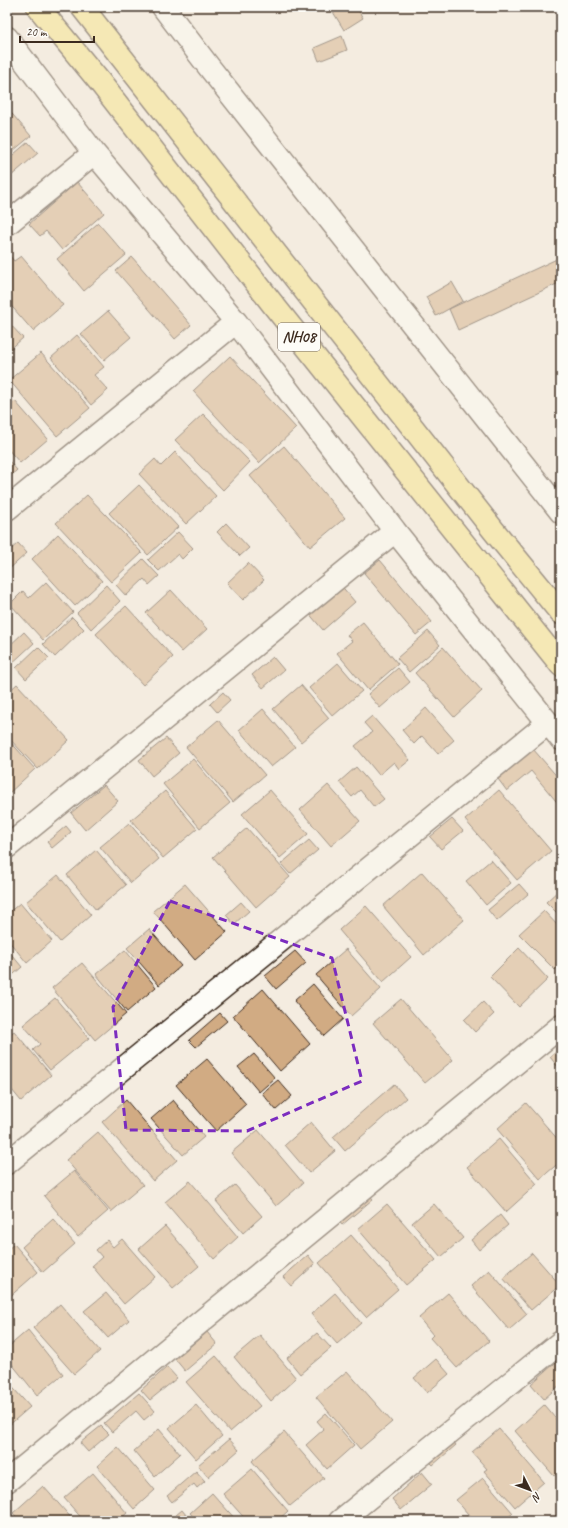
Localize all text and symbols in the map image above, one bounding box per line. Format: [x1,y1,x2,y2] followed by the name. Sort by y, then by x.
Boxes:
[20,18,94,44] scale bar
[26,24,48,40] text: 20 m
[278,323,320,351] road number: NH08
[510,1470,550,1510] north arrow
[528,1489,545,1506] text: N

